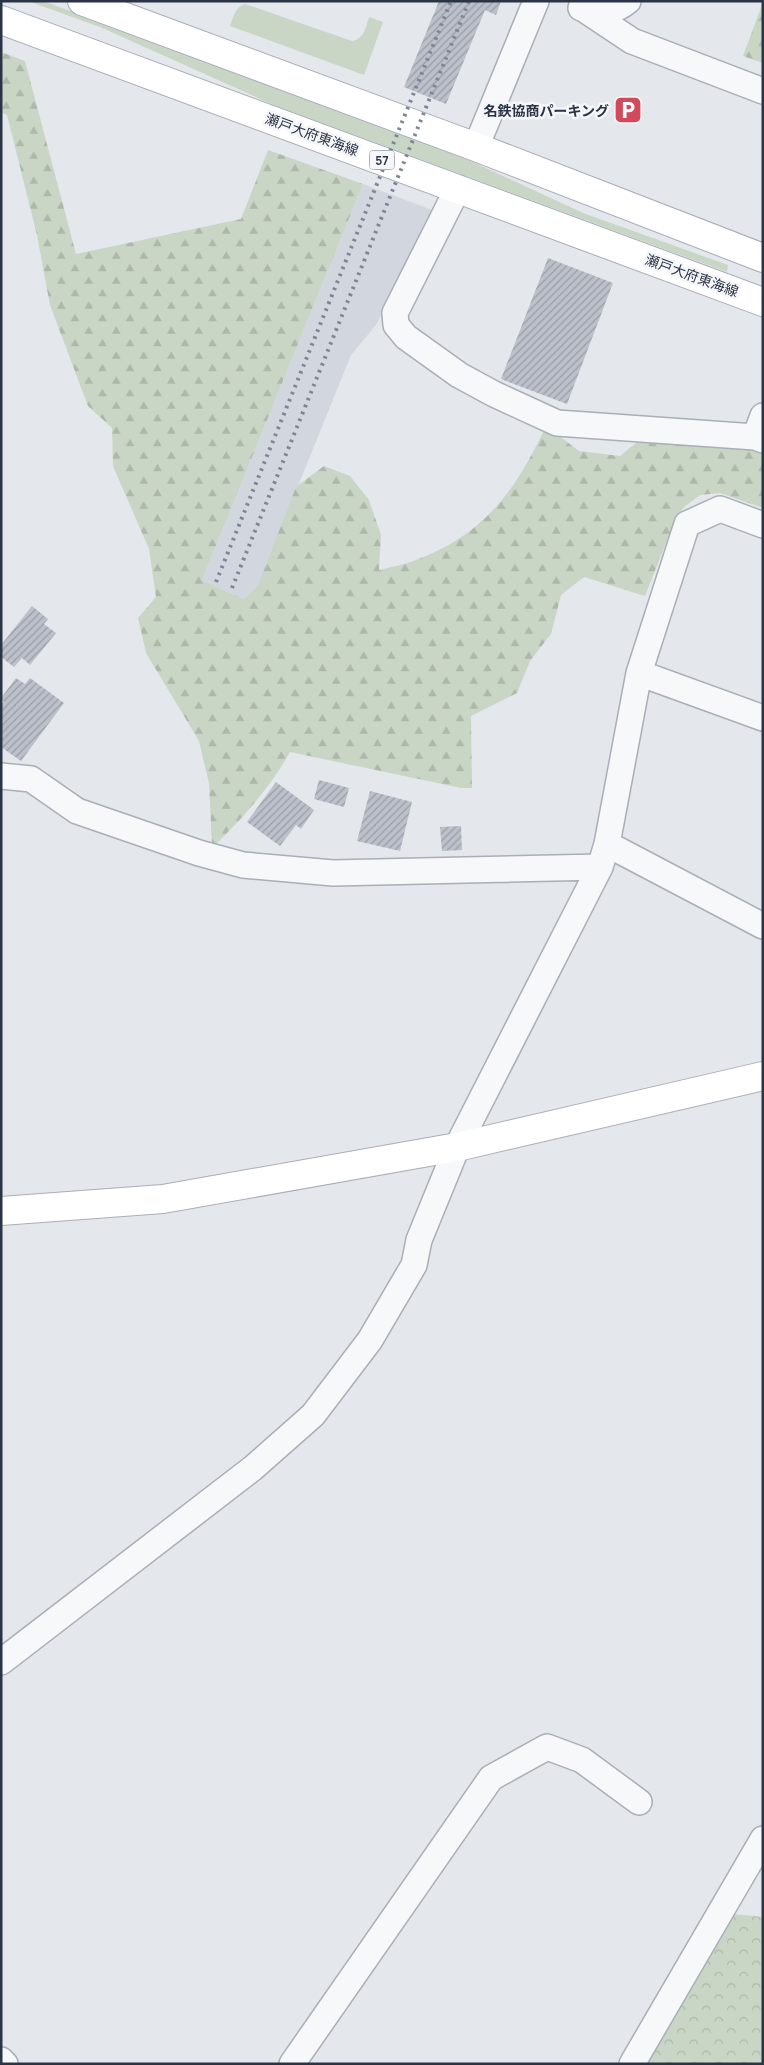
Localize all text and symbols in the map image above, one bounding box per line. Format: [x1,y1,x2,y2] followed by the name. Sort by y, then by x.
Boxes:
[613,95,643,125] parking icon: 名鉄協商パーキング
[483,101,609,120] place label: 名鉄協商パーキング
[263,108,361,160] street label: 瀬戸大府東海線
[370,150,394,170] road number: 57
[643,249,741,301] street label: 瀬戸大府東海線

